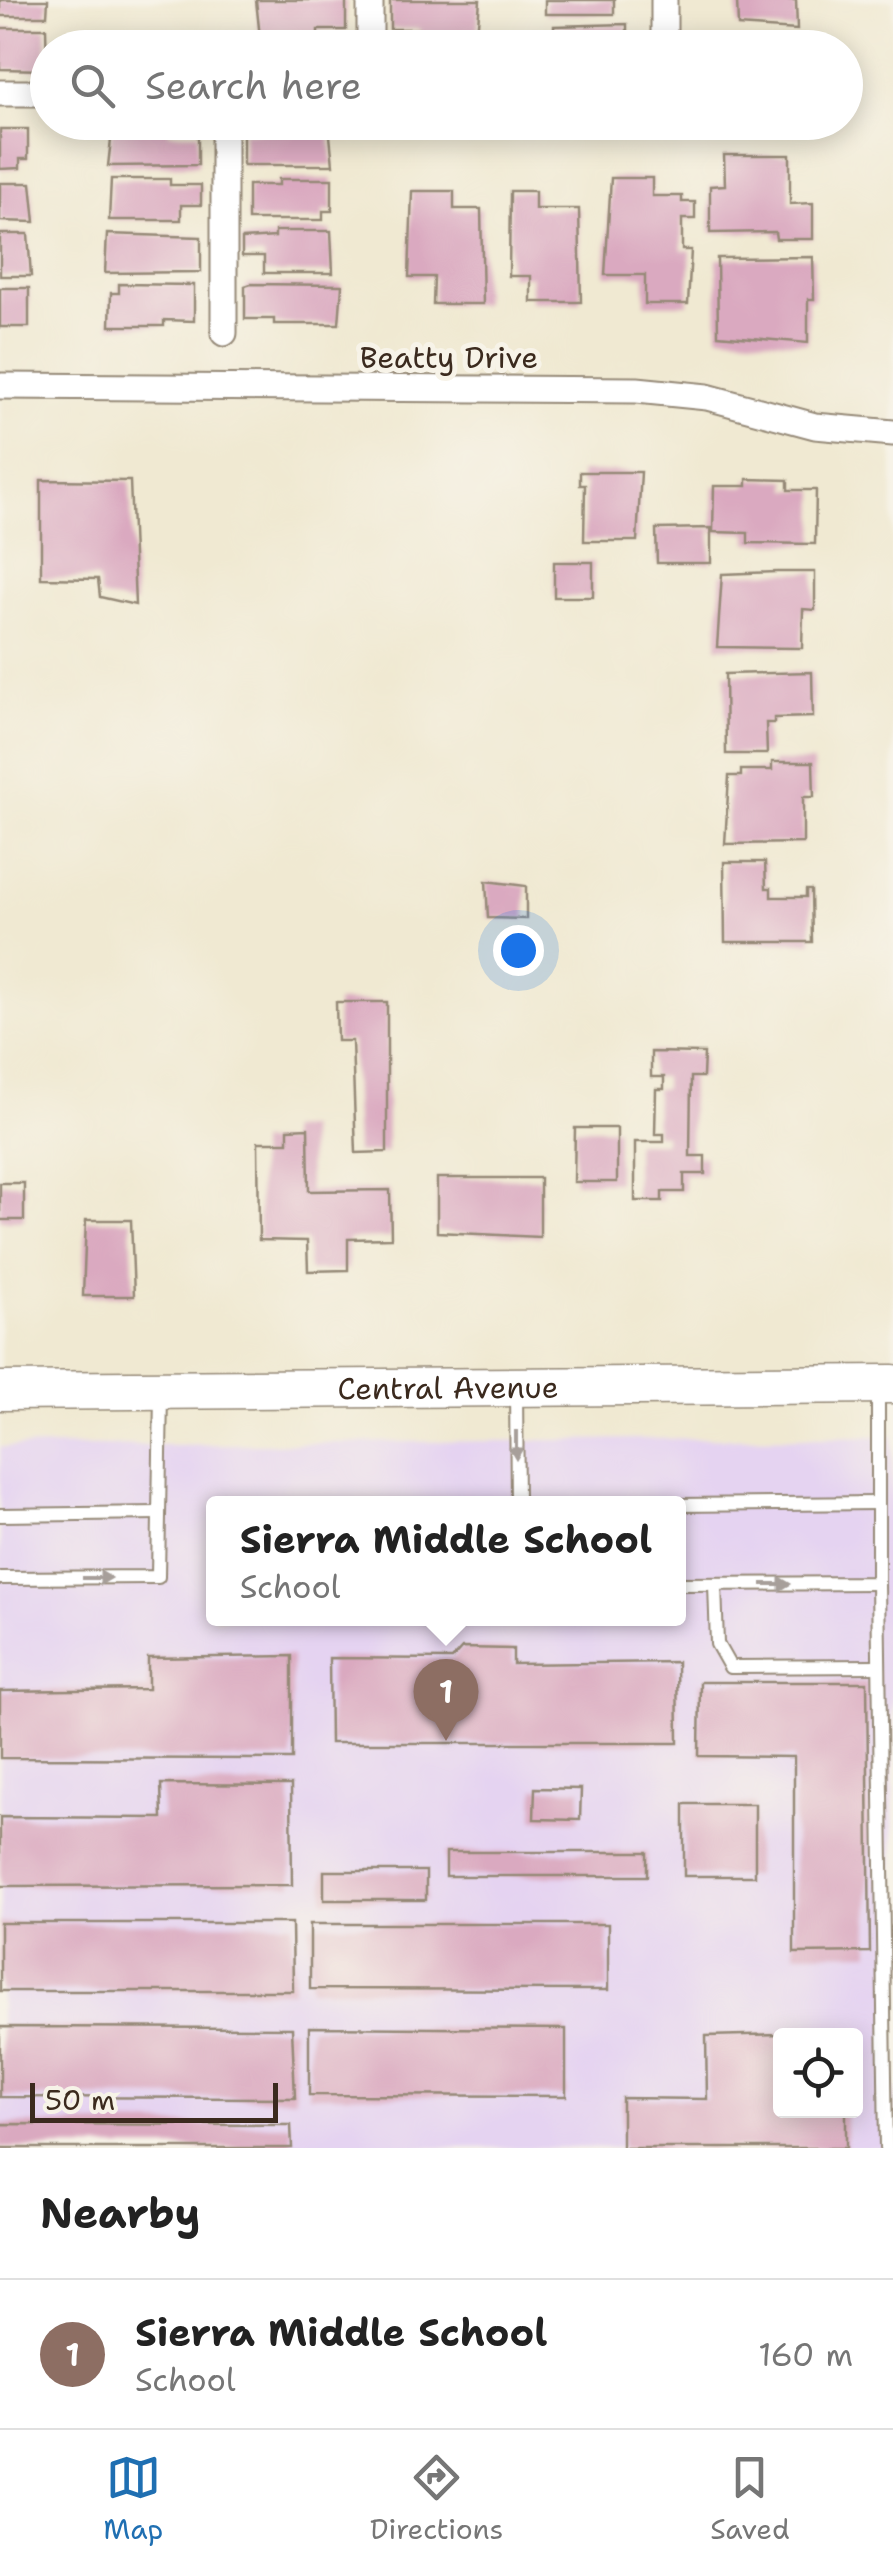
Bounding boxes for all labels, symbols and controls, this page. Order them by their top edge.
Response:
search box [30,30,863,140]
icon: search [65,58,120,113]
text: Search here [145,60,362,111]
street label: Beatty Drive [360,337,538,378]
your location [493,925,544,976]
street label: Central Avenue [337,1366,559,1409]
one-way arrow [508,1430,524,1462]
popup [206,1496,686,1626]
text: Sierra Middle School [240,1514,652,1565]
text: School [240,1565,340,1608]
one-way arrow [82,1570,114,1586]
one-way arrow [760,1575,792,1591]
pin: 1 [414,1658,478,1741]
map controls [773,2028,863,2118]
button: locate [773,2028,863,2118]
scale bar [30,2078,278,2122]
text: 50 m [45,2081,115,2119]
text: Nearby [40,2185,200,2241]
text: Sierra Middle School [135,2307,547,2358]
text: 1 [65,2333,80,2376]
text: 160 m [758,2333,853,2376]
text: School [135,2358,236,2401]
tab: Map [103,2450,163,2548]
tab: Directions [370,2450,503,2548]
tab: Saved [710,2450,790,2548]

